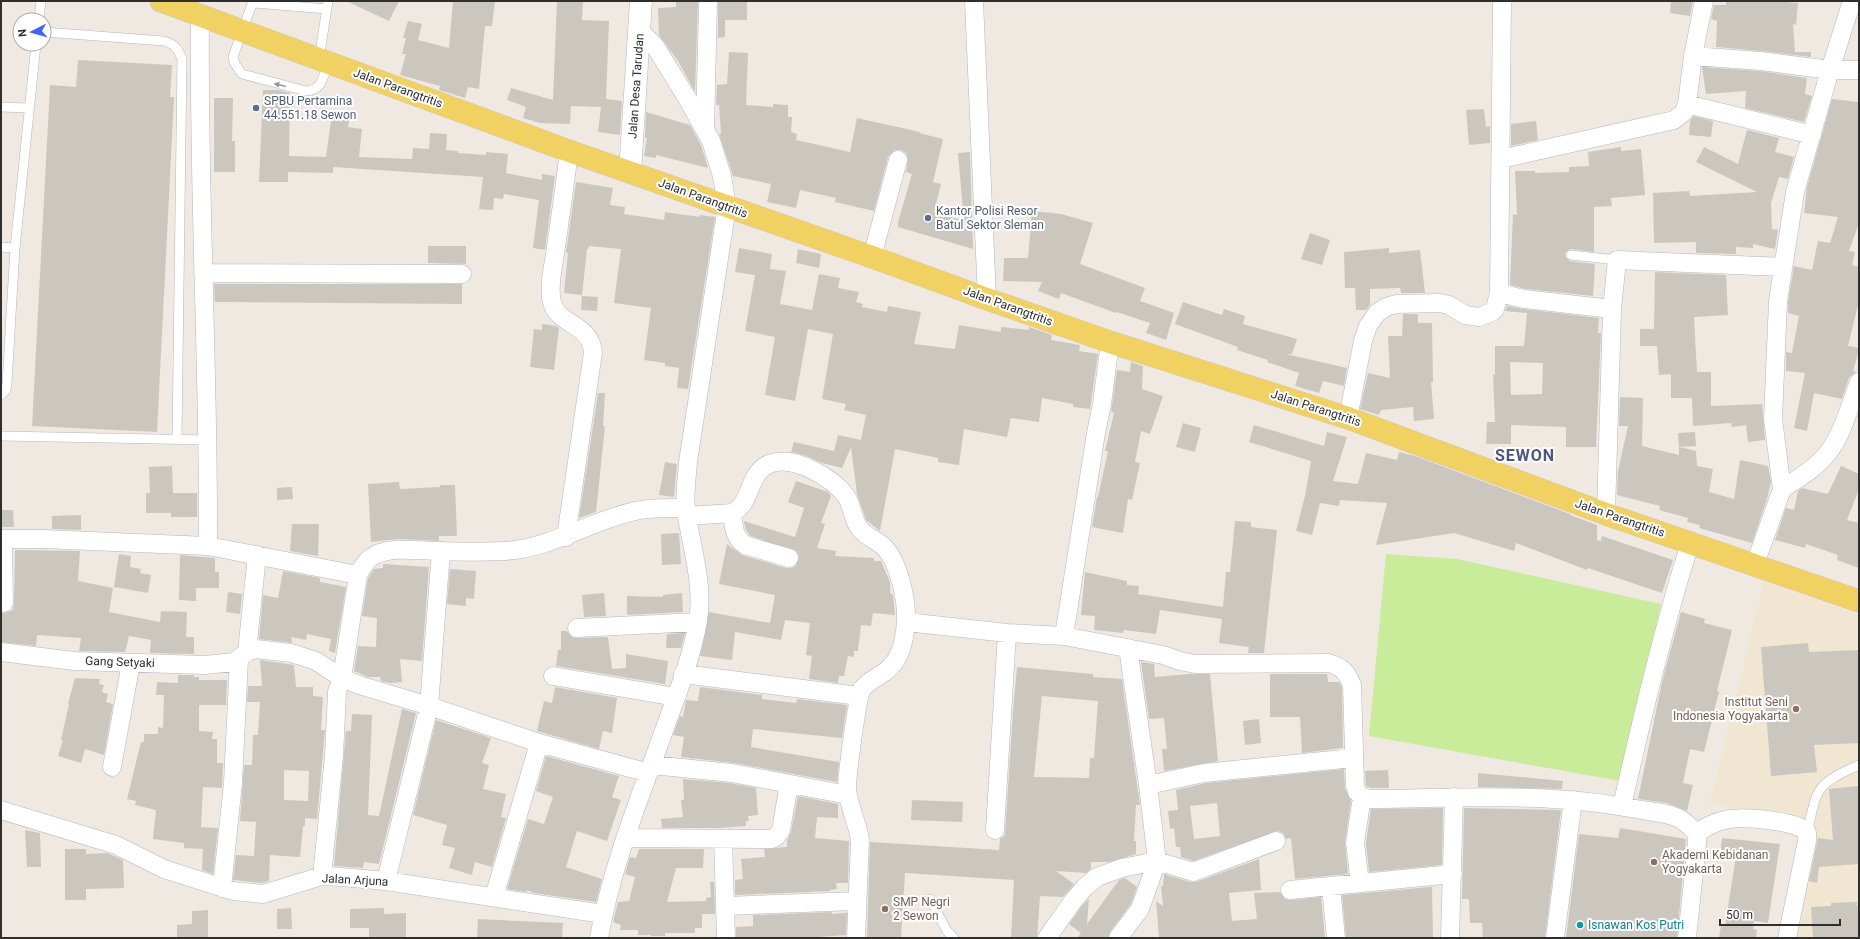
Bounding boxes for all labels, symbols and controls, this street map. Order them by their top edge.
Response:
north arrow [12,12,52,52]
text: N [16,28,29,38]
street label: Jalan Desa Tarudan [625,33,647,139]
street label: Jalan Parangtritis [351,65,445,111]
one-way arrow [273,81,286,87]
place label: SPBU Pertamina 44.551.18 Sewon [264,94,357,122]
marker: SPBU Pertamina 44.551.18 Sewon [251,103,261,113]
street label: Jalan Parangtritis [656,175,750,221]
place label: Kantor Polisi Resor Batul Sektor Sleman [936,204,1044,232]
marker: Kantor Polisi Resor Batul Sektor Sleman [923,213,933,223]
street label: Jalan Parangtritis [961,283,1055,329]
street label: Jalan Parangtritis [1269,387,1363,429]
district label: SEWON [1495,446,1555,465]
street label: Jalan Parangtritis [1573,496,1667,540]
street label: Gang Setyaki [85,654,155,670]
place label: Institut Seni Indonesia Yogyakarta [1673,695,1788,723]
marker: Institut Seni Indonesia Yogyakarta [1791,704,1801,714]
place label: Akademi Kebidanan Yogyakarta [1662,848,1768,876]
marker: Akademi Kebidanan Yogyakarta [1649,857,1659,867]
street label: Jalan Arjuna [321,871,389,889]
place label: SMP Negri 2 Sewon [893,895,950,923]
scale bar [1720,901,1840,927]
marker: SMP Negri 2 Sewon [880,904,890,914]
text: 50 m [1726,908,1753,922]
place label: Isnawan Kos Putri [1588,918,1684,932]
marker: Isnawan Kos Putri [1575,920,1585,930]

